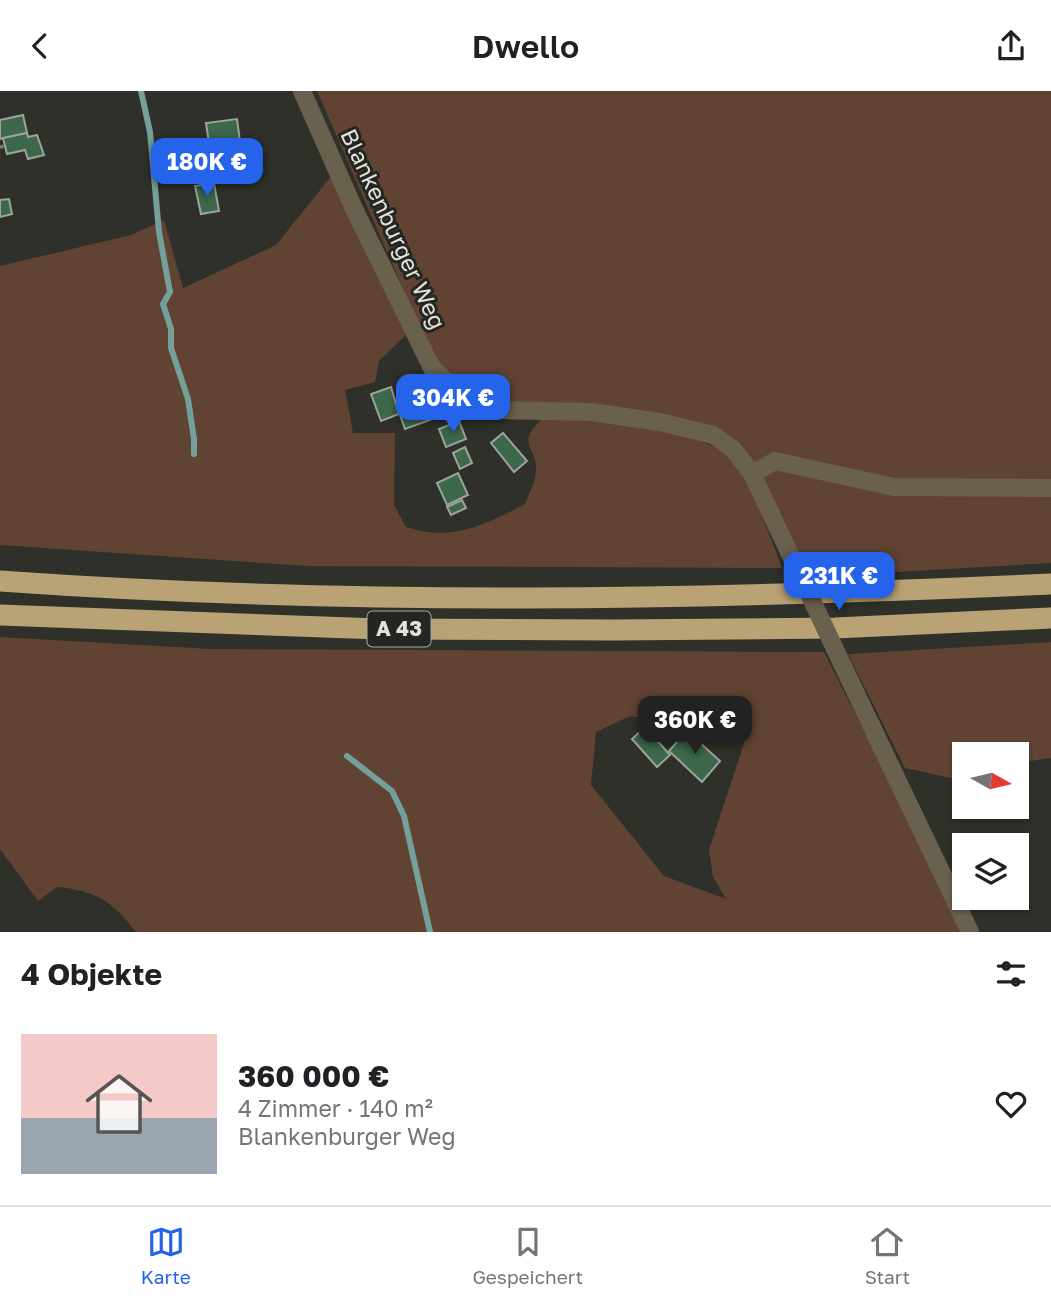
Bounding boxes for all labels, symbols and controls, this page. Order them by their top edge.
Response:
icon: back [21,27,59,65]
text: Dwello [472,27,579,65]
icon: share [992,27,1030,65]
street label: Blankenburger Weg [335,124,453,333]
pin: 180K € [150,139,264,198]
text: 180K € [167,147,247,175]
pin: 304K € [396,375,510,434]
text: 304K € [412,383,494,411]
pin: 231K € [782,553,896,612]
text: 231K € [800,561,878,589]
road number: A 43 [368,611,430,647]
pin: 360K € [638,697,752,756]
text: 360K € [654,705,736,733]
north arrow [952,742,1029,819]
map controls [952,742,1029,910]
button: layers [952,833,1029,910]
icon: filters [992,955,1030,993]
text: 4 Objekte [21,956,162,992]
text: 360 000 € [238,1058,390,1094]
icon: home [77,1062,161,1146]
icon: heart [992,1085,1030,1123]
text: 4 Zimmer · 140 m² [238,1094,433,1122]
text: Blankenburger Weg [238,1122,456,1150]
tab: Karte [141,1223,191,1288]
tab: Gespeichert [472,1223,583,1288]
tab: Start [865,1223,910,1288]

